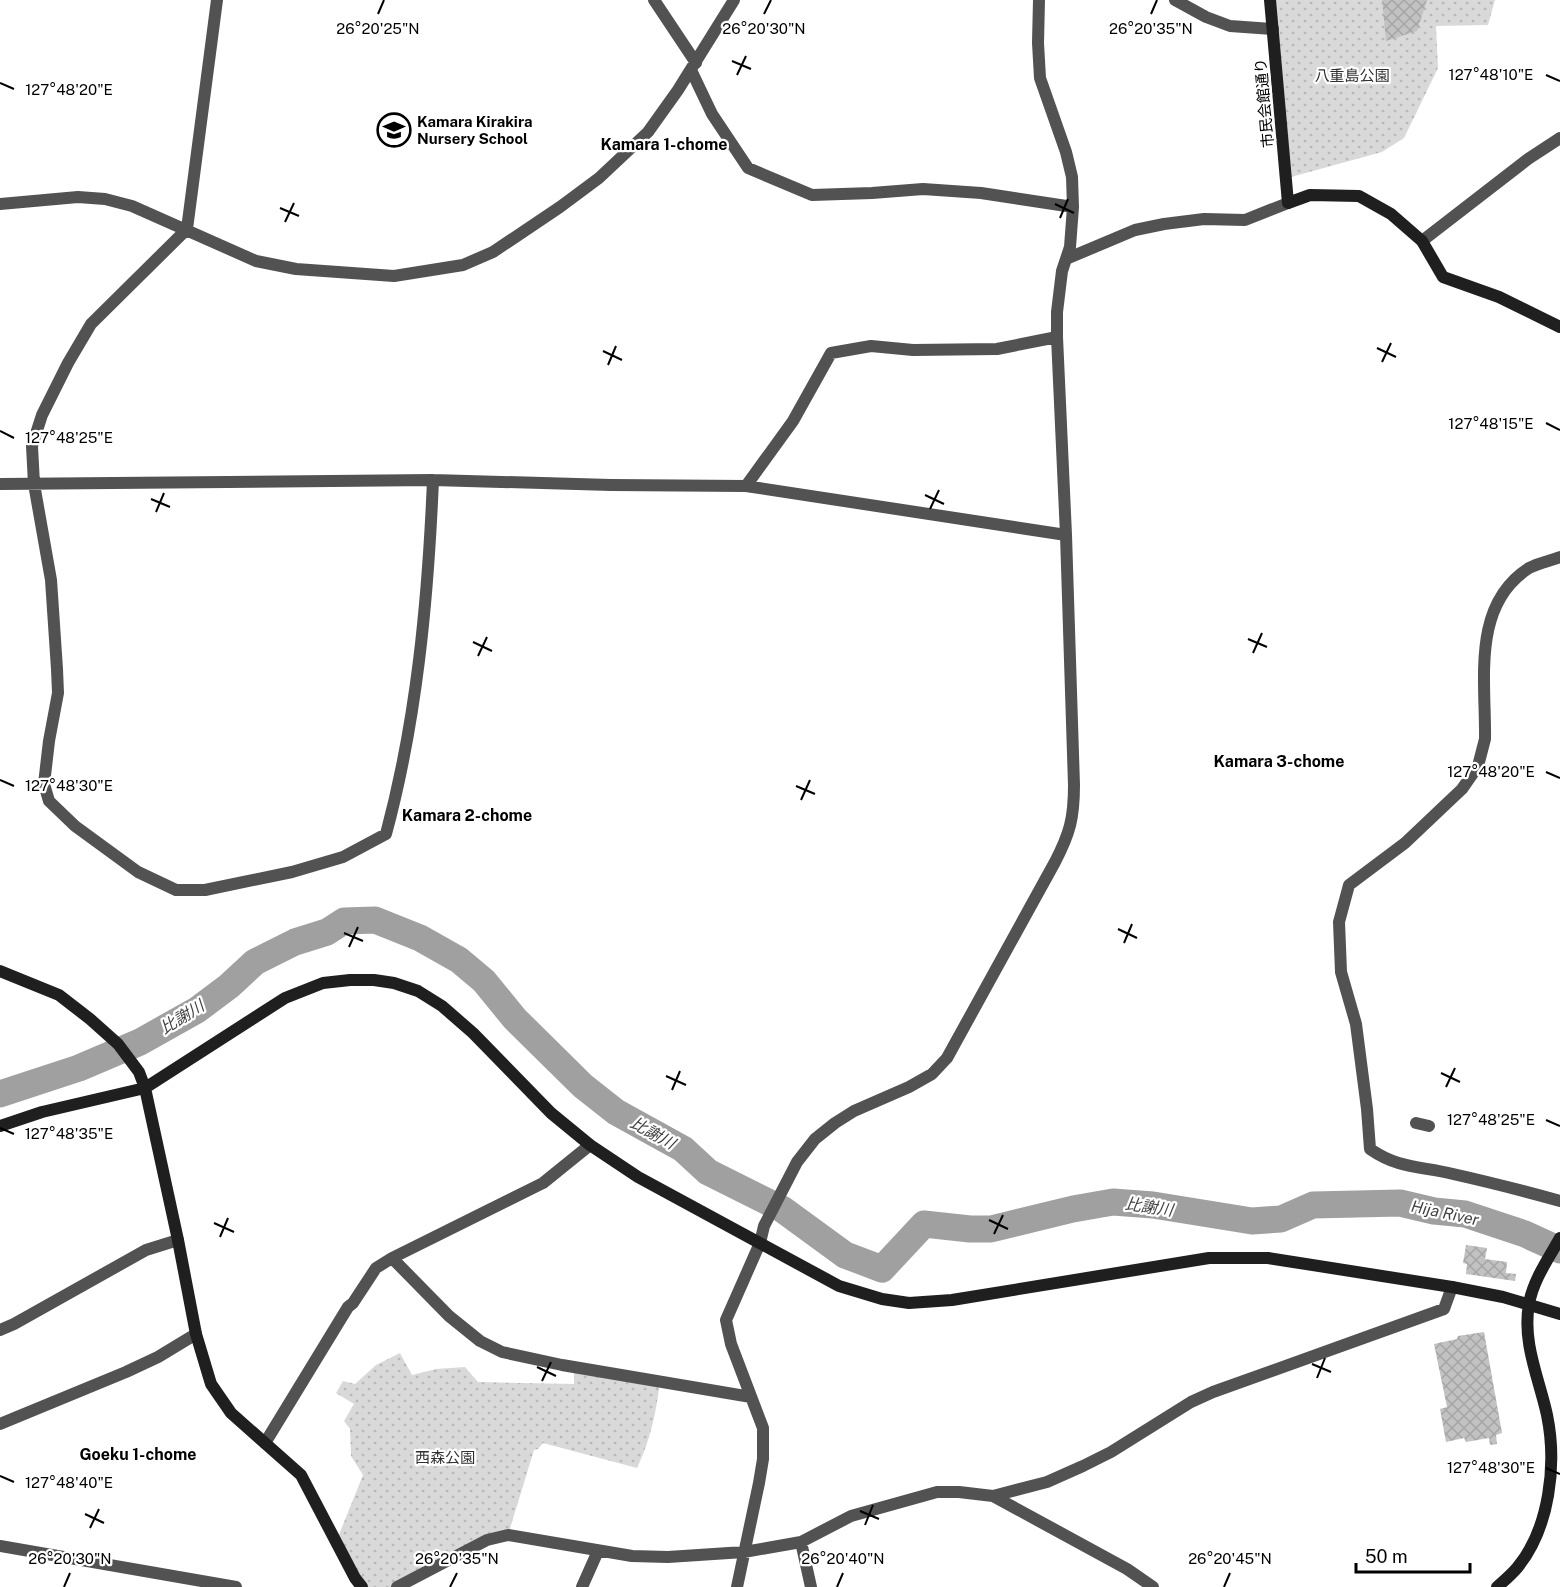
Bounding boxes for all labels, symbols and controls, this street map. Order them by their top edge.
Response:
text: 26°20'25"N [336,20,420,37]
text: 26°20'30"N [722,20,806,37]
text: 26°20'35"N [1109,20,1193,37]
street label: 市民会館通り [1252,57,1276,149]
text: 127°48'10"E [1449,66,1533,83]
park label: 八重島公園 [1314,67,1390,84]
text: 127°48'20"E [25,81,113,98]
school or university icon: Kamara Kirakira Nursery School [376,112,412,148]
place label: Kamara Kirakira Nursery School [417,113,532,147]
district label: Kamara 1-chome [600,135,728,154]
text: 127°48'15"E [1448,415,1534,432]
text: 127°48'25"E [25,429,113,446]
district label: Kamara 3-chome [1214,752,1344,771]
text: 127°48'20"E [1447,763,1535,780]
text: 127°48'30"E [25,777,113,794]
district label: Kamara 2-chome [402,806,532,825]
water label: 比謝川 [157,995,209,1038]
text: 127°48'25"E [1447,1111,1535,1128]
water label: 比謝川 [627,1113,680,1154]
text: 127°48'35"E [25,1125,113,1142]
water label: 比謝川 [1124,1194,1176,1220]
water label: Hija River [1409,1197,1482,1230]
district label: Goeku 1-chome [79,1445,197,1464]
park label: 西森公園 [415,1449,475,1466]
text: 127°48'30"E [1447,1459,1535,1476]
text: 127°48'40"E [25,1474,113,1491]
scale bar [1356,1536,1470,1574]
text: 50 m [1365,1546,1408,1567]
text: 26°20'30"N [28,1550,112,1567]
text: 26°20'35"N [415,1550,499,1567]
text: 26°20'40"N [801,1550,885,1567]
text: 26°20'45"N [1188,1550,1272,1567]

